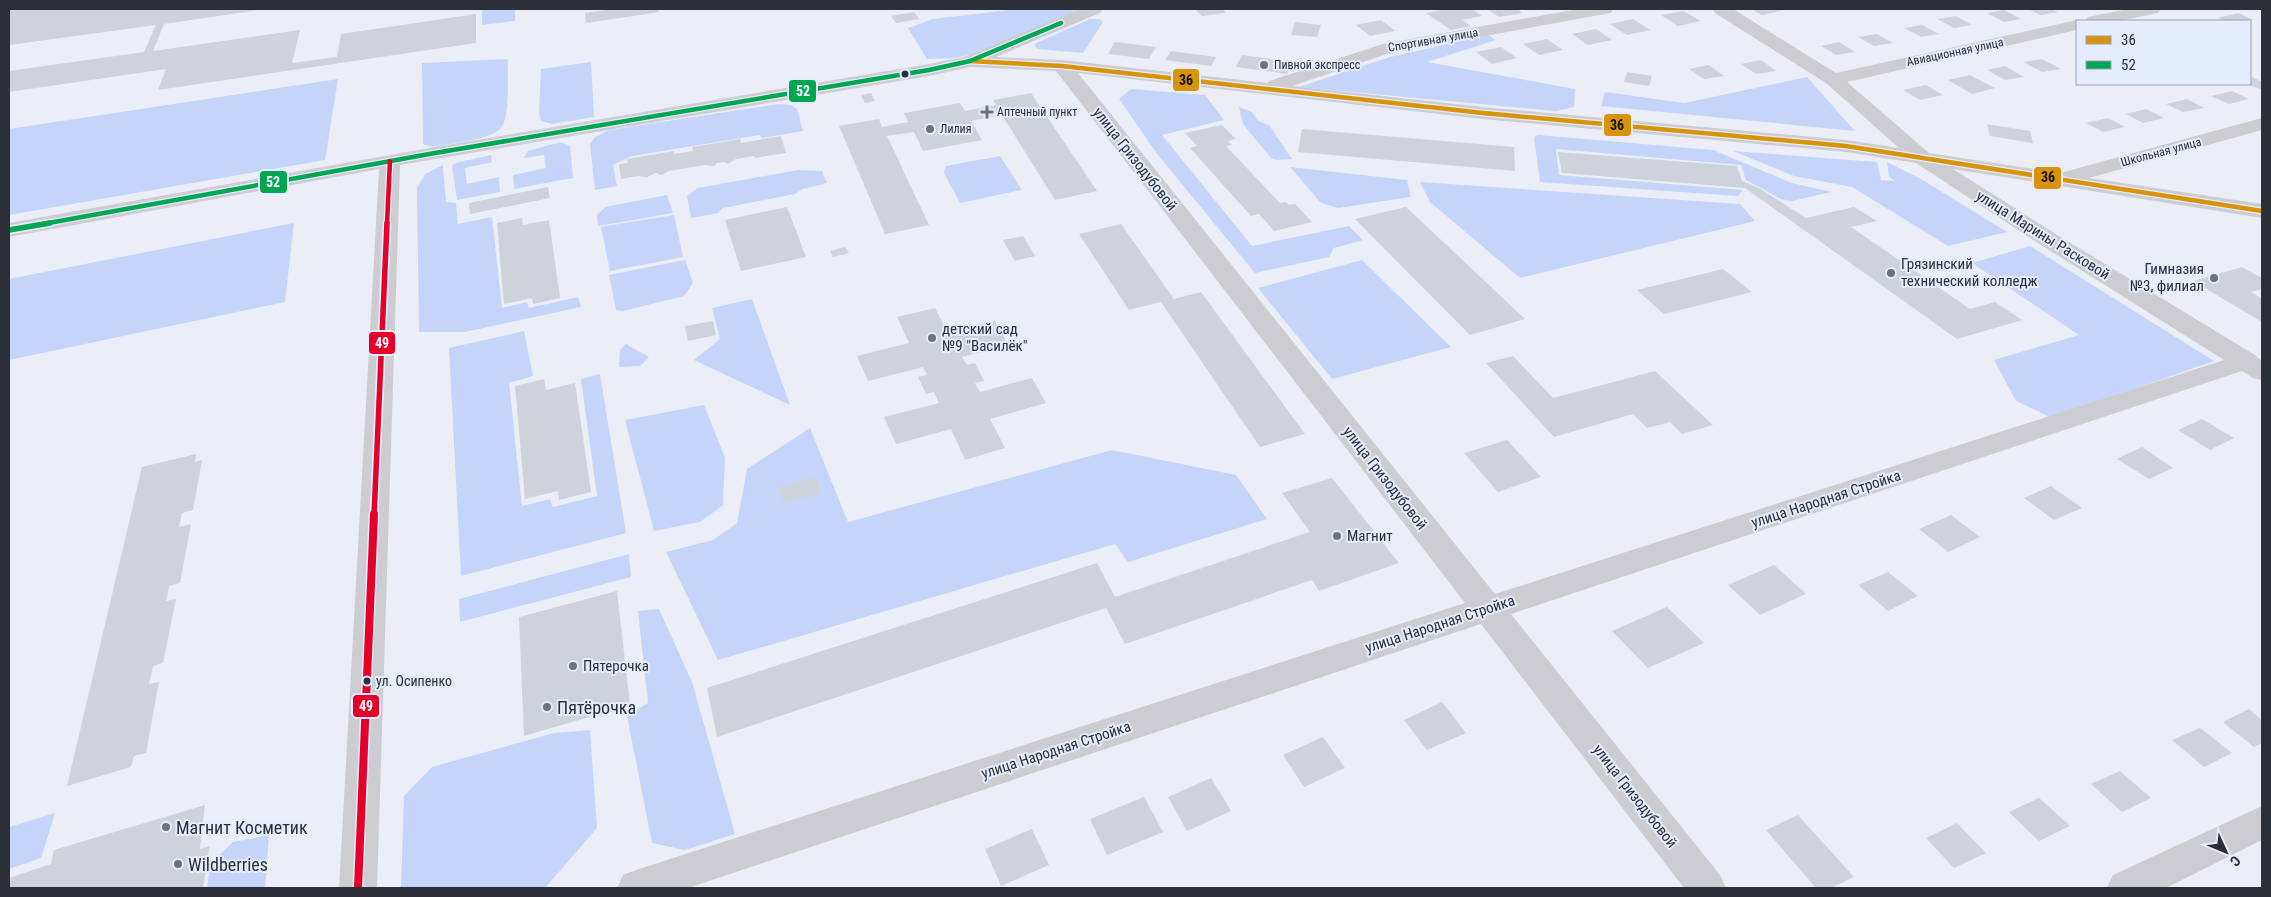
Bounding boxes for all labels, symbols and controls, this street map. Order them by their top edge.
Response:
legend [2076,20,2251,85]
street label: Спортивная улица [1387,25,1479,55]
text: 36 [2121,31,2136,49]
street label: Авиационная улица [1905,35,2005,69]
text: 52 [2121,56,2136,74]
place label: Пивной экспресс [1274,58,1361,72]
marker: Пивной экспресс [1258,59,1270,71]
line badge: 36 [1172,68,1200,92]
unlabelled marker [900,69,910,79]
text: 36 [1179,72,1193,88]
line badge: 52 [788,79,817,103]
text: 52 [796,83,810,99]
street label: улица Гризодубовой [1089,104,1181,214]
place label: Аптечный пункт [997,105,1077,119]
marker: Аптечный пункт [981,106,993,118]
line badge: 36 [1603,113,1632,137]
text: 36 [1610,117,1624,133]
place label: Лилия [940,122,972,136]
marker: Лилия [924,123,936,135]
street label: Школьная улица [2119,134,2203,169]
line badge: 36 [2033,166,2062,190]
text: 36 [2041,169,2055,185]
line badge: 52 [259,170,288,194]
text: 52 [266,174,280,190]
street label: улица Марины Расковой [1973,187,2113,283]
place label: Грязинский технический колледж [1901,255,2038,290]
place label: Гимназия №3, филиал [2130,260,2204,295]
marker: Грязинский технический колледж [1885,267,1897,279]
marker: Гимназия №3, филиал [2208,272,2220,284]
place label: детский сад №9 "Василёк" [942,320,1028,355]
line badge: 49 [368,331,396,355]
marker: детский сад №9 "Василёк" [926,332,938,344]
text: 49 [375,335,389,351]
street label: улица Гризодубовой [1339,423,1431,533]
street label: улица Народная Стройка [1749,466,1903,532]
place label: Магнит [1347,527,1393,545]
marker: Магнит [1331,530,1343,542]
street label: улица Народная Стройка [1363,591,1517,657]
place label: Пятерочка [583,657,649,675]
marker: Пятерочка [567,660,579,672]
place label: ул. Осипенко [376,673,452,689]
marker: ул. Осипенко [362,676,372,686]
line badge: 49 [352,694,380,718]
place label: Пятёрочка [557,697,636,718]
text: 49 [359,698,373,714]
marker: Пятёрочка [541,701,553,713]
street label: улица Народная Стройка [979,717,1133,783]
street label: улица Гризодубовой [1589,741,1681,851]
place label: Магнит Косметик [176,817,308,838]
marker: Магнит Косметик [160,821,172,833]
north arrow [2201,827,2251,877]
text: С [2227,853,2244,869]
place label: Wildberries [188,854,268,875]
marker: Wildberries [172,858,184,870]

